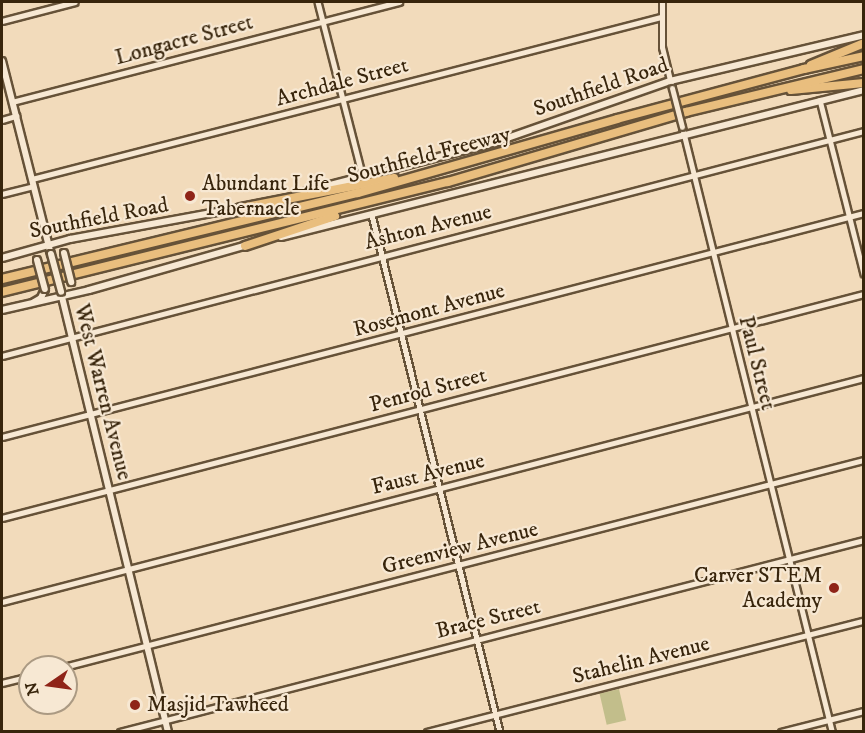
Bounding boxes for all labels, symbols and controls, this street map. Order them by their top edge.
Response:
street label: Longacre Street [112,9,256,71]
street label: Archdale Street [273,52,411,112]
street label: Southfield Road [530,52,672,122]
street label: Southfield Freeway [345,121,513,189]
place label: Abundant Life Tabernacle [202,170,329,222]
marker: Abundant Life Tabernacle [183,189,197,203]
street label: Southfield Road [27,192,171,244]
street label: Ashton Avenue [362,198,494,256]
street label: Rosemont Avenue [351,277,507,343]
street label: West Warren Avenue [68,301,138,483]
street label: Paul Street [733,313,781,413]
street label: Penrod Street [367,362,489,418]
street label: Faust Avenue [369,447,487,501]
street label: Greenview Avenue [379,516,541,580]
place label: Carver STEM Academy [694,562,822,614]
marker: Carver STEM Academy [827,581,841,595]
street label: Brace Street [433,593,543,645]
street label: Stahelin Avenue [570,630,712,690]
north arrow [18,655,78,715]
text: N [21,680,44,697]
place label: Masjid Tawheed [147,692,289,718]
marker: Masjid Tawheed [128,698,142,712]

